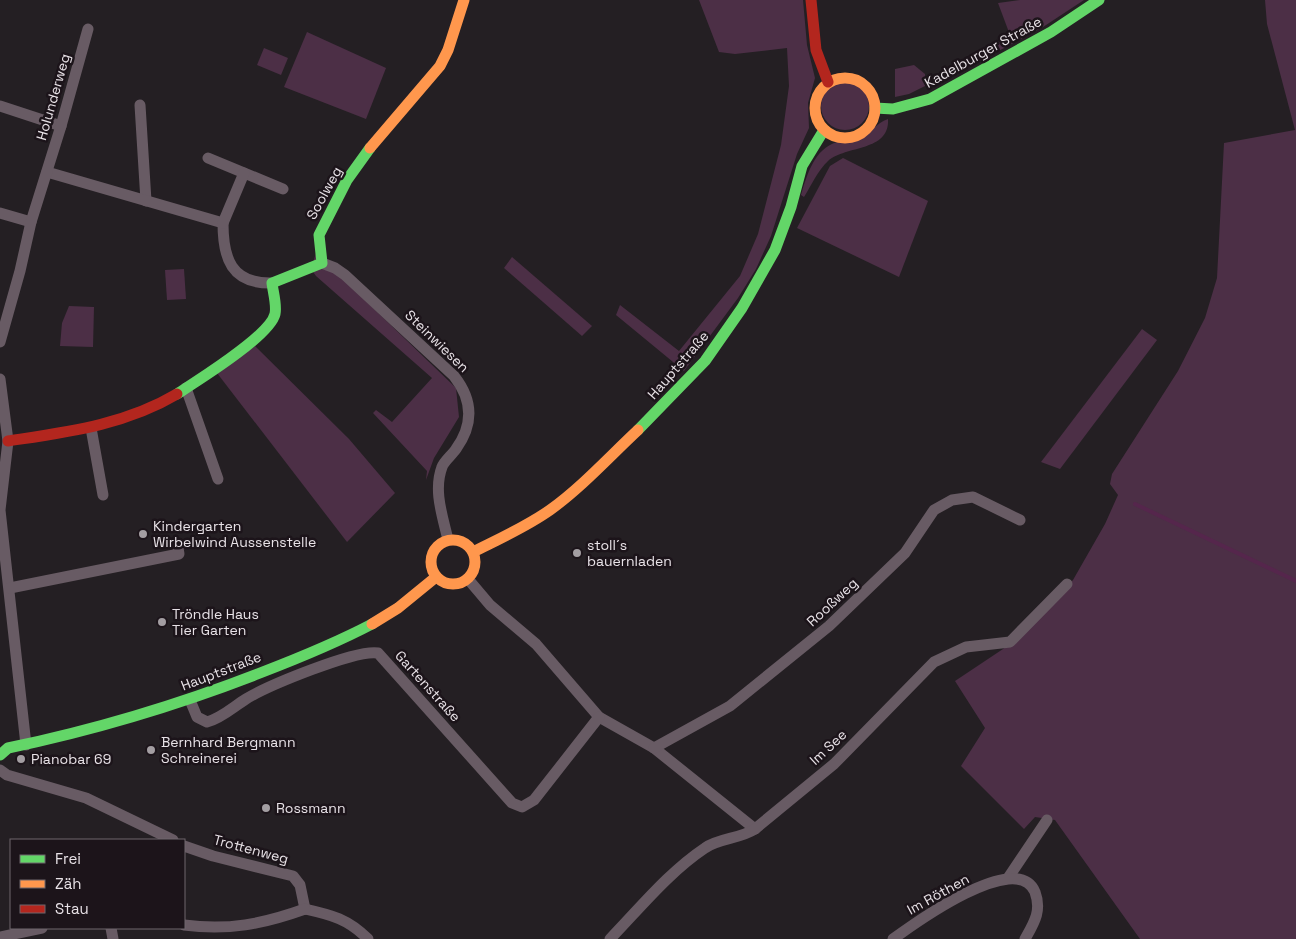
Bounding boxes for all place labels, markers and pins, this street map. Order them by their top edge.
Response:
place label: Kindergarten Wirbelwind Aussenstelle [153,517,316,551]
marker: Kindergarten Wirbelwind Aussenstelle [137,528,149,540]
place label: stoll´s bauernladen [587,536,672,570]
marker: stoll´s bauernladen [571,547,583,559]
place label: Tröndle Haus Tier Garten [172,605,259,639]
marker: Tröndle Haus Tier Garten [156,616,168,628]
place label: Bernhard Bergmann Schreinerei [161,733,295,767]
marker: Bernhard Bergmann Schreinerei [145,744,157,756]
place label: Pianobar 69 [31,750,111,768]
marker: Pianobar 69 [15,753,27,765]
place label: Rossmann [276,799,346,817]
marker: Rossmann [260,802,272,814]

